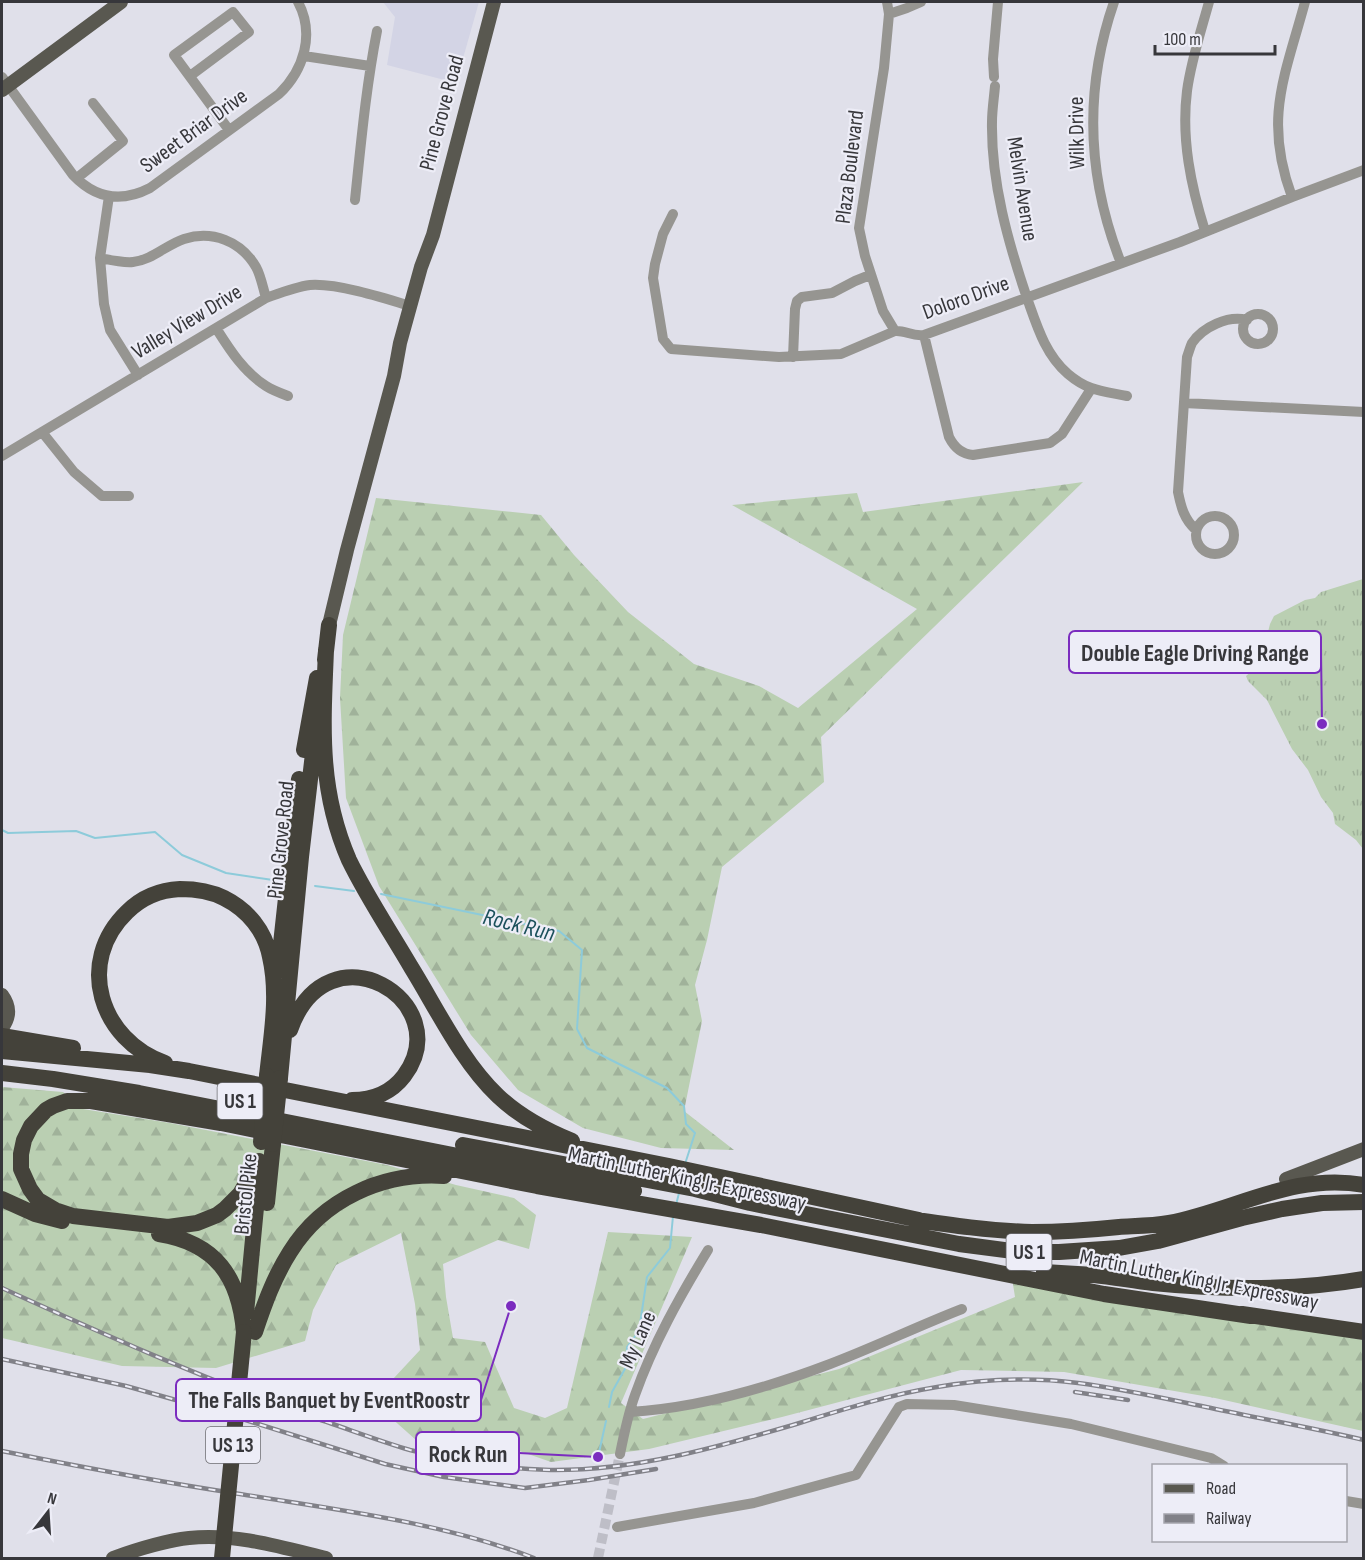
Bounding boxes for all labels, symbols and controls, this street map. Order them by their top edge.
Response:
scale bar [1155,18,1275,56]
text: 100 m [1164,29,1201,50]
street label: Pine Grove Road [414,52,470,174]
street label: Sweet Briar Drive [135,83,253,179]
street label: Wilk Drive [1063,96,1091,170]
street label: Plaza Boulevard [830,109,870,225]
street label: Melvin Avenue [1000,135,1044,243]
street label: Doloro Drive [919,270,1013,326]
street label: Valley View Drive [127,279,247,365]
callout: Double Eagle Driving Range [1069,631,1321,673]
text: Double Eagle Driving Range [1081,639,1309,668]
street label: Pine Grove Road [261,780,301,900]
water label: Rock Run [480,902,558,948]
road number: US 1 [218,1083,262,1119]
street label: Martin Luther King Jr. Expressway [566,1141,809,1218]
street label: Bristol Pike [228,1152,264,1236]
road number: US 1 [1006,1234,1052,1270]
street label: Martin Luther King Jr. Expressway [1077,1244,1321,1316]
street label: My Lane [613,1307,663,1373]
callout: The Falls Banquet by EventRoostr [176,1379,481,1421]
text: The Falls Banquet by EventRoostr [188,1386,470,1415]
road number: US 13 [206,1427,260,1463]
callout: Rock Run [416,1432,519,1474]
text: Rock Run [429,1440,507,1469]
legend [1152,1464,1347,1542]
text: Road [1206,1478,1236,1499]
north arrow [18,1482,78,1542]
text: N [45,1489,59,1509]
text: Railway [1206,1508,1251,1529]

